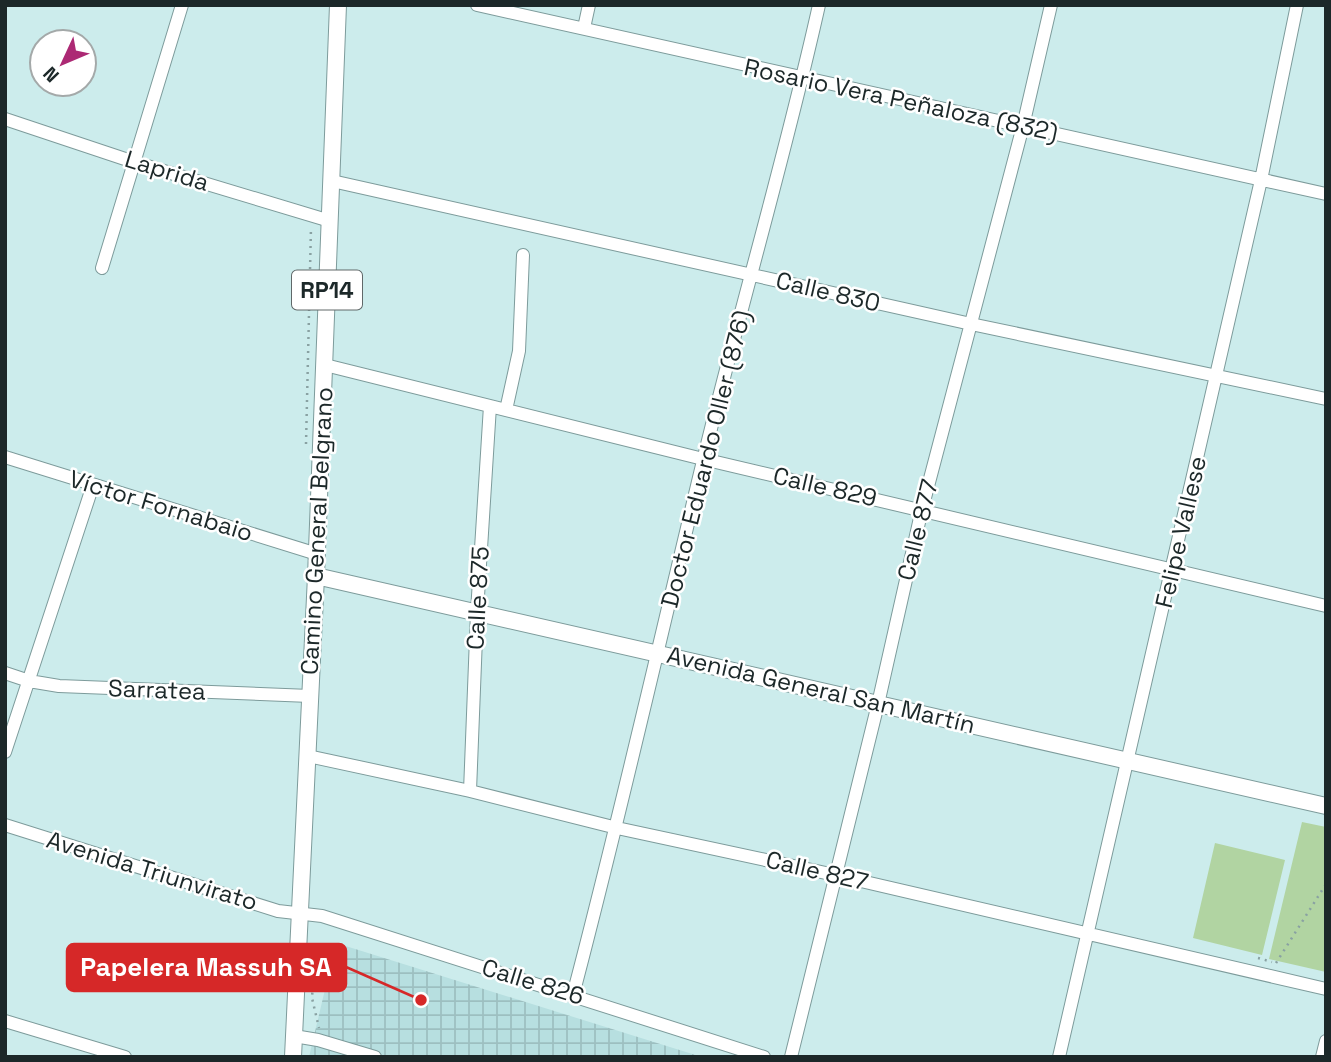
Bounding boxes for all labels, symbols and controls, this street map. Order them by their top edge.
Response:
north arrow [28,28,98,98]
street label: Rosario Vera Peñaloza (832) [741,51,1061,148]
text: N [38,61,65,88]
street label: Laprida [121,143,213,198]
street label: Calle 830 [773,264,883,319]
road number: RP14 [292,270,362,310]
street label: Doctor Eduardo Oller (876) [654,307,758,611]
street label: Camino General Belgrano [293,386,340,676]
street label: Felipe Vallese [1148,453,1213,611]
street label: Calle 829 [770,460,880,513]
street label: Víctor Fornabaio [66,463,257,548]
street label: Calle 877 [890,476,945,584]
street label: Calle 875 [459,545,496,651]
street label: Avenida General San Martín [664,639,978,740]
street label: Sarratea [108,672,207,707]
street label: Avenida Triunvirato [43,824,261,917]
street label: Calle 827 [763,844,871,897]
callout: Papelera Massuh SA [67,944,346,991]
text: Papelera Massuh SA [80,950,332,984]
street label: Calle 826 [478,951,588,1012]

